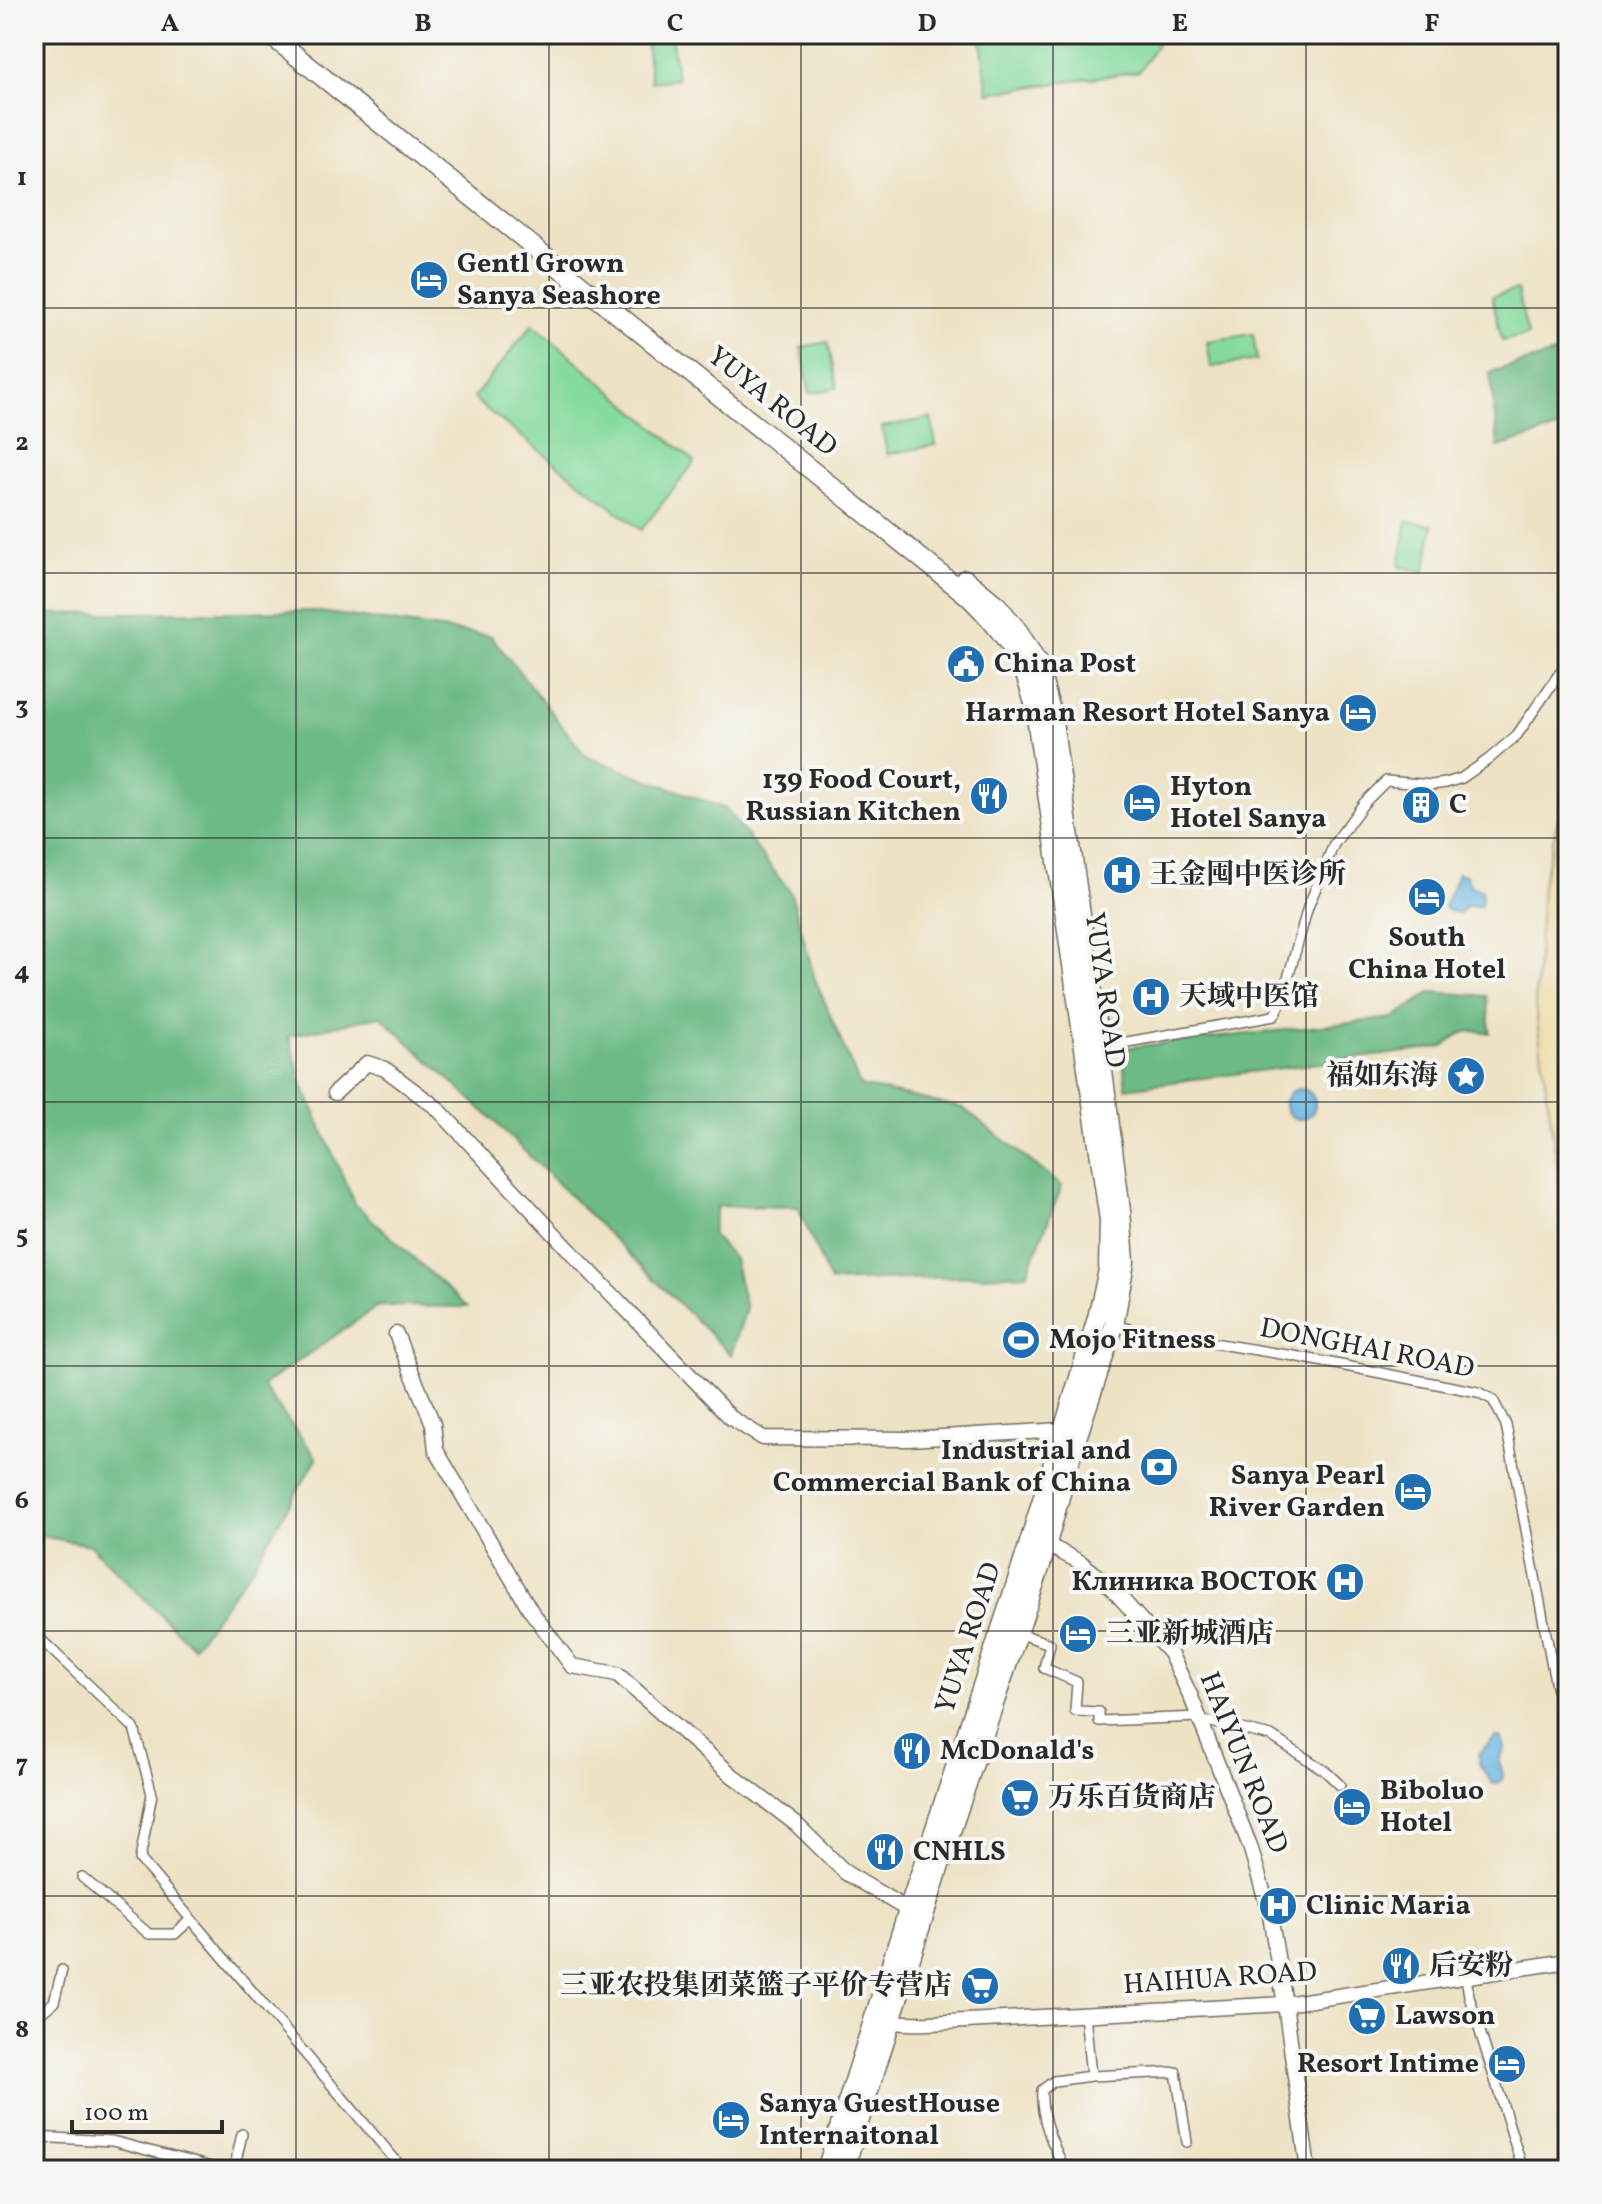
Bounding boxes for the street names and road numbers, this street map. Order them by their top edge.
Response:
street label: YUYA ROAD [699,338,845,466]
street label: YUYA ROAD [1074,910,1134,1070]
street label: DONGHAI ROAD [1256,1309,1478,1389]
street label: YUYA ROAD [926,1557,1012,1719]
street label: HAIYUN ROAD [1189,1666,1297,1860]
street label: HAIHUA ROAD [1122,1953,1318,2005]

